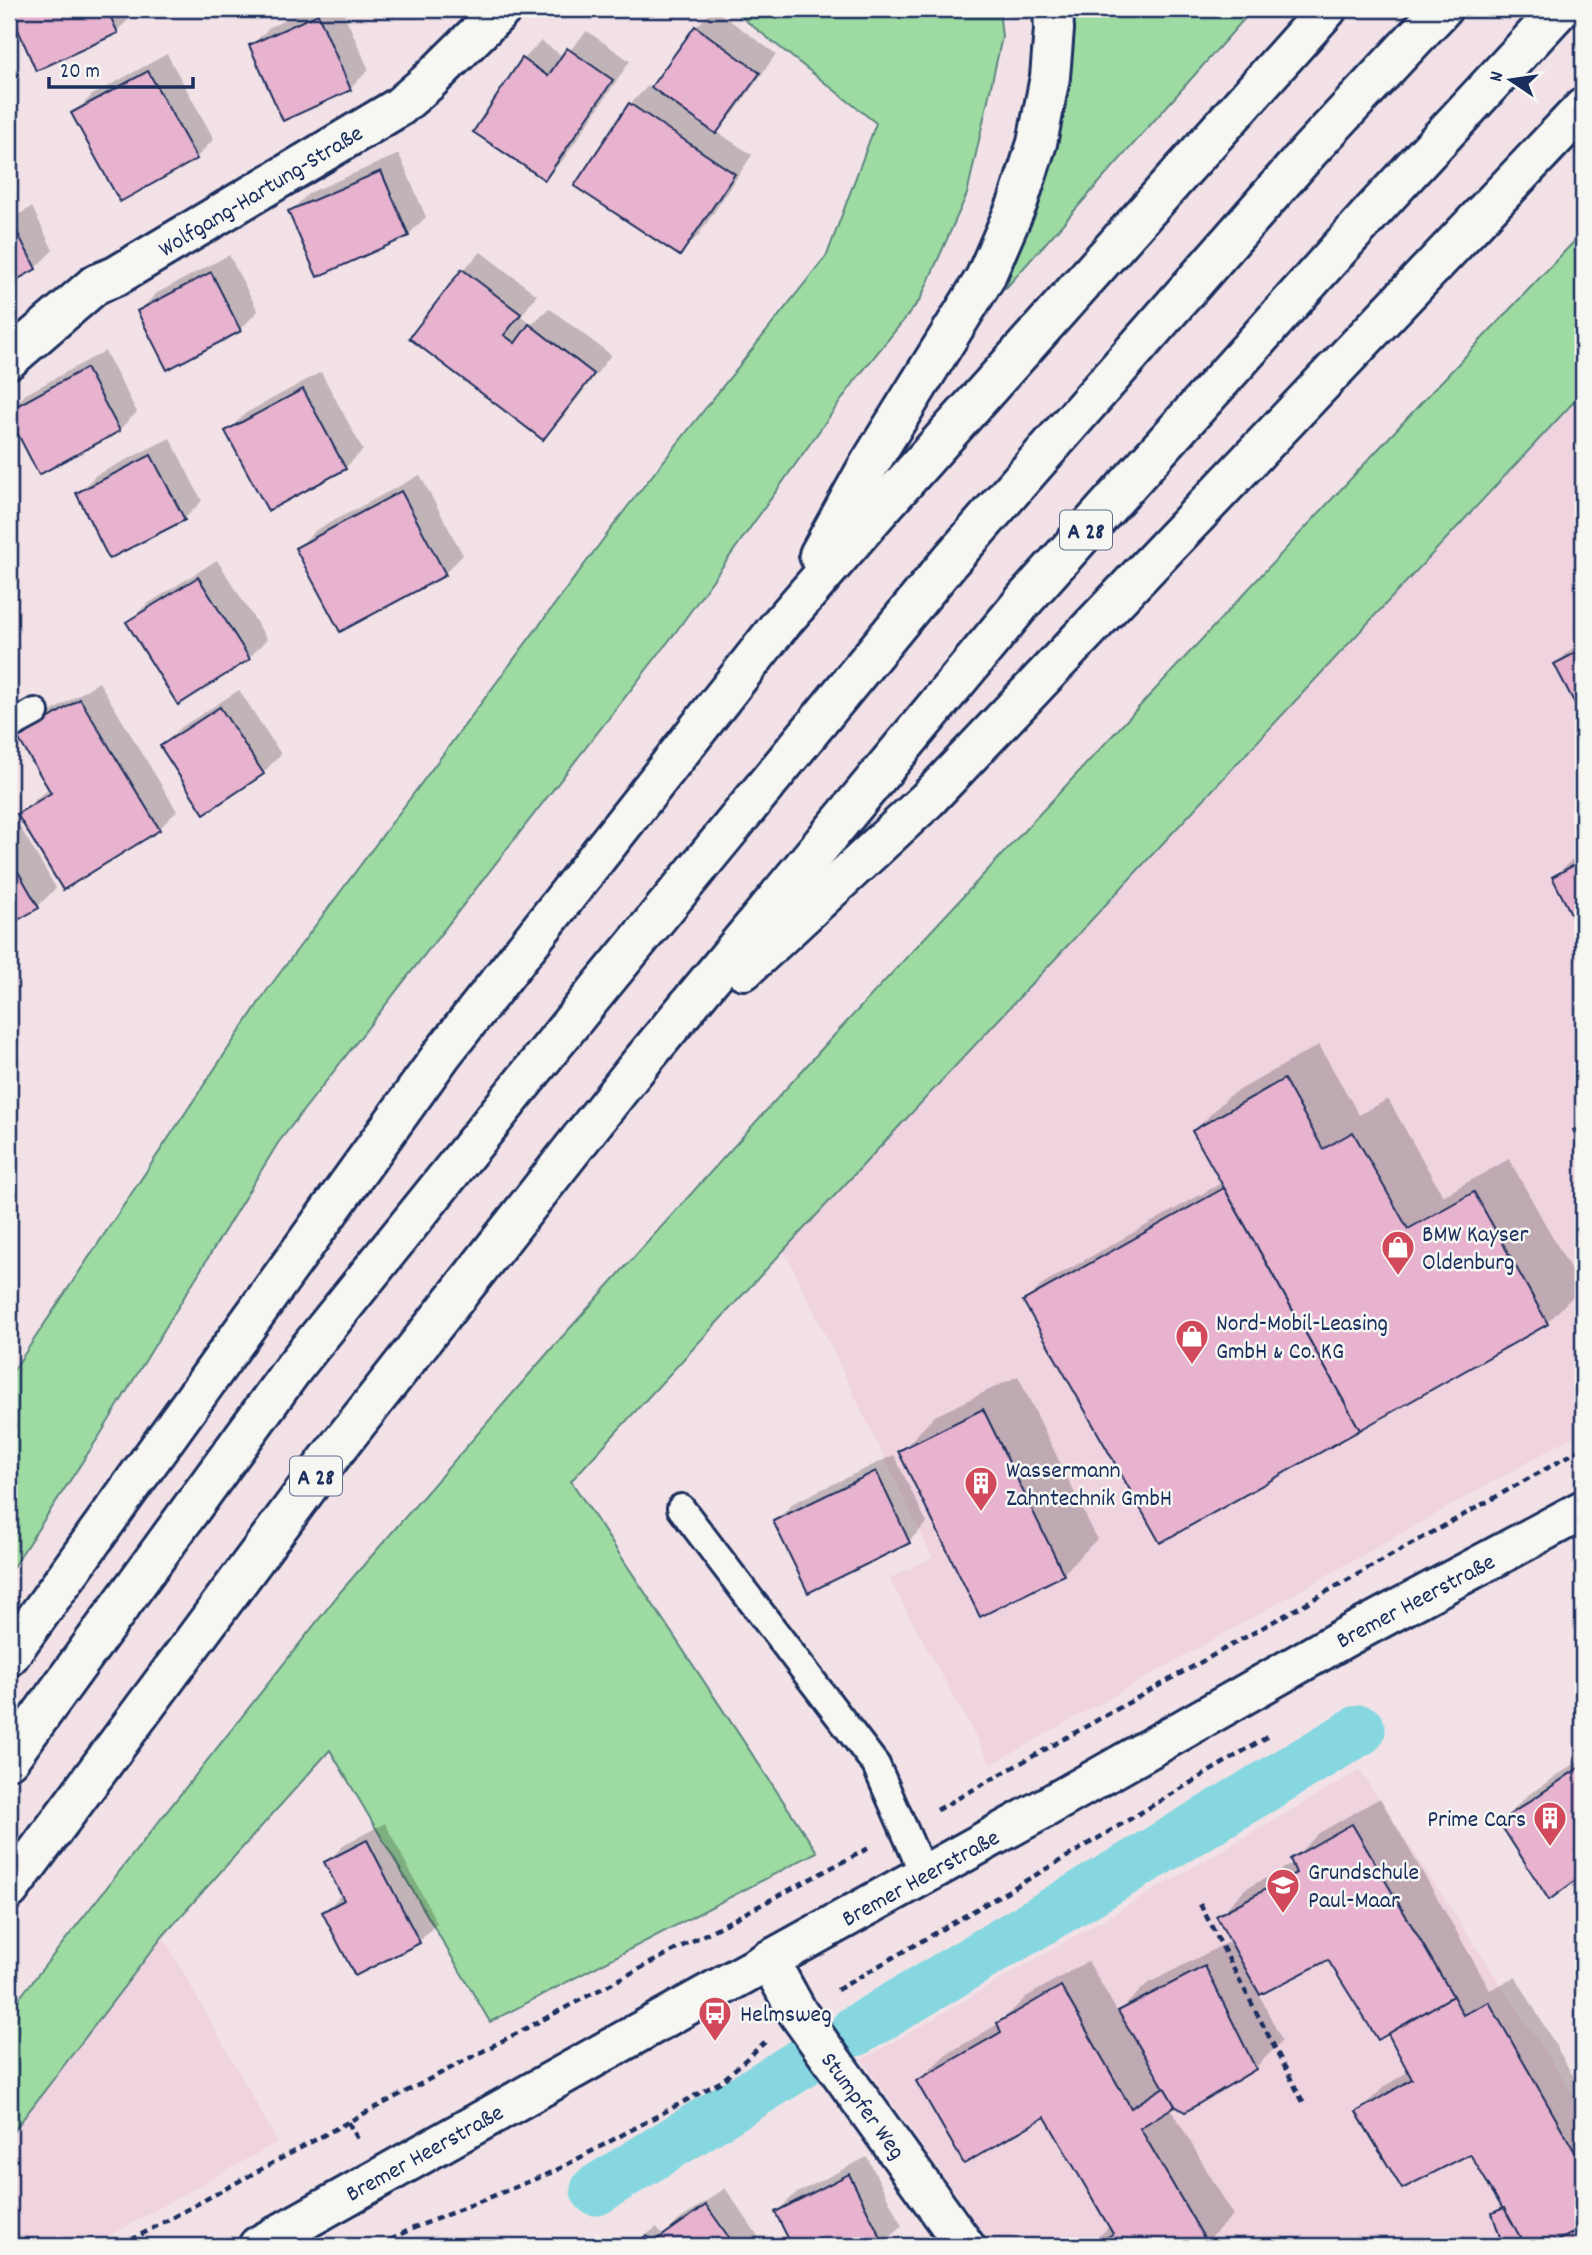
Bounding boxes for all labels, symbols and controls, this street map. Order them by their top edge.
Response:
scale bar [49,46,192,90]
north arrow [1476,46,1546,116]
text: 20 m [60,58,100,88]
text: N [1484,69,1512,85]
street label: Wolfgang-Hartung-Straße [153,118,370,267]
road number: A 28 [1060,510,1112,550]
place label: BMW Kayser Oldenburg [1422,1219,1528,1281]
shop icon: BMW Kayser Oldenburg [1379,1228,1417,1277]
place label: Nord-Mobil-Leasing GmbH & Co. KG [1216,1308,1388,1370]
shop icon: Nord-Mobil-Leasing GmbH & Co. KG [1173,1317,1211,1366]
place label: Wassermann Zahntechnik GmbH [1006,1455,1172,1517]
road number: A 28 [290,1456,342,1496]
building icon: Wassermann Zahntechnik GmbH [962,1464,1000,1513]
street label: Bremer Heerstraße [1331,1546,1502,1659]
building icon: Prime Cars [1531,1799,1569,1848]
place label: Prime Cars [1427,1804,1526,1838]
street label: Bremer Heerstraße [836,1822,1007,1937]
place label: Grundschule Paul-Maar [1308,1857,1419,1919]
school or university icon: Grundschule Paul-Maar [1264,1866,1302,1915]
bus stop icon: Helmsweg [696,1994,734,2043]
place label: Helmsweg [740,1999,832,2033]
street label: Stumpfer Weg [811,2046,912,2168]
street label: Bremer Heerstraße [340,2097,511,2212]

